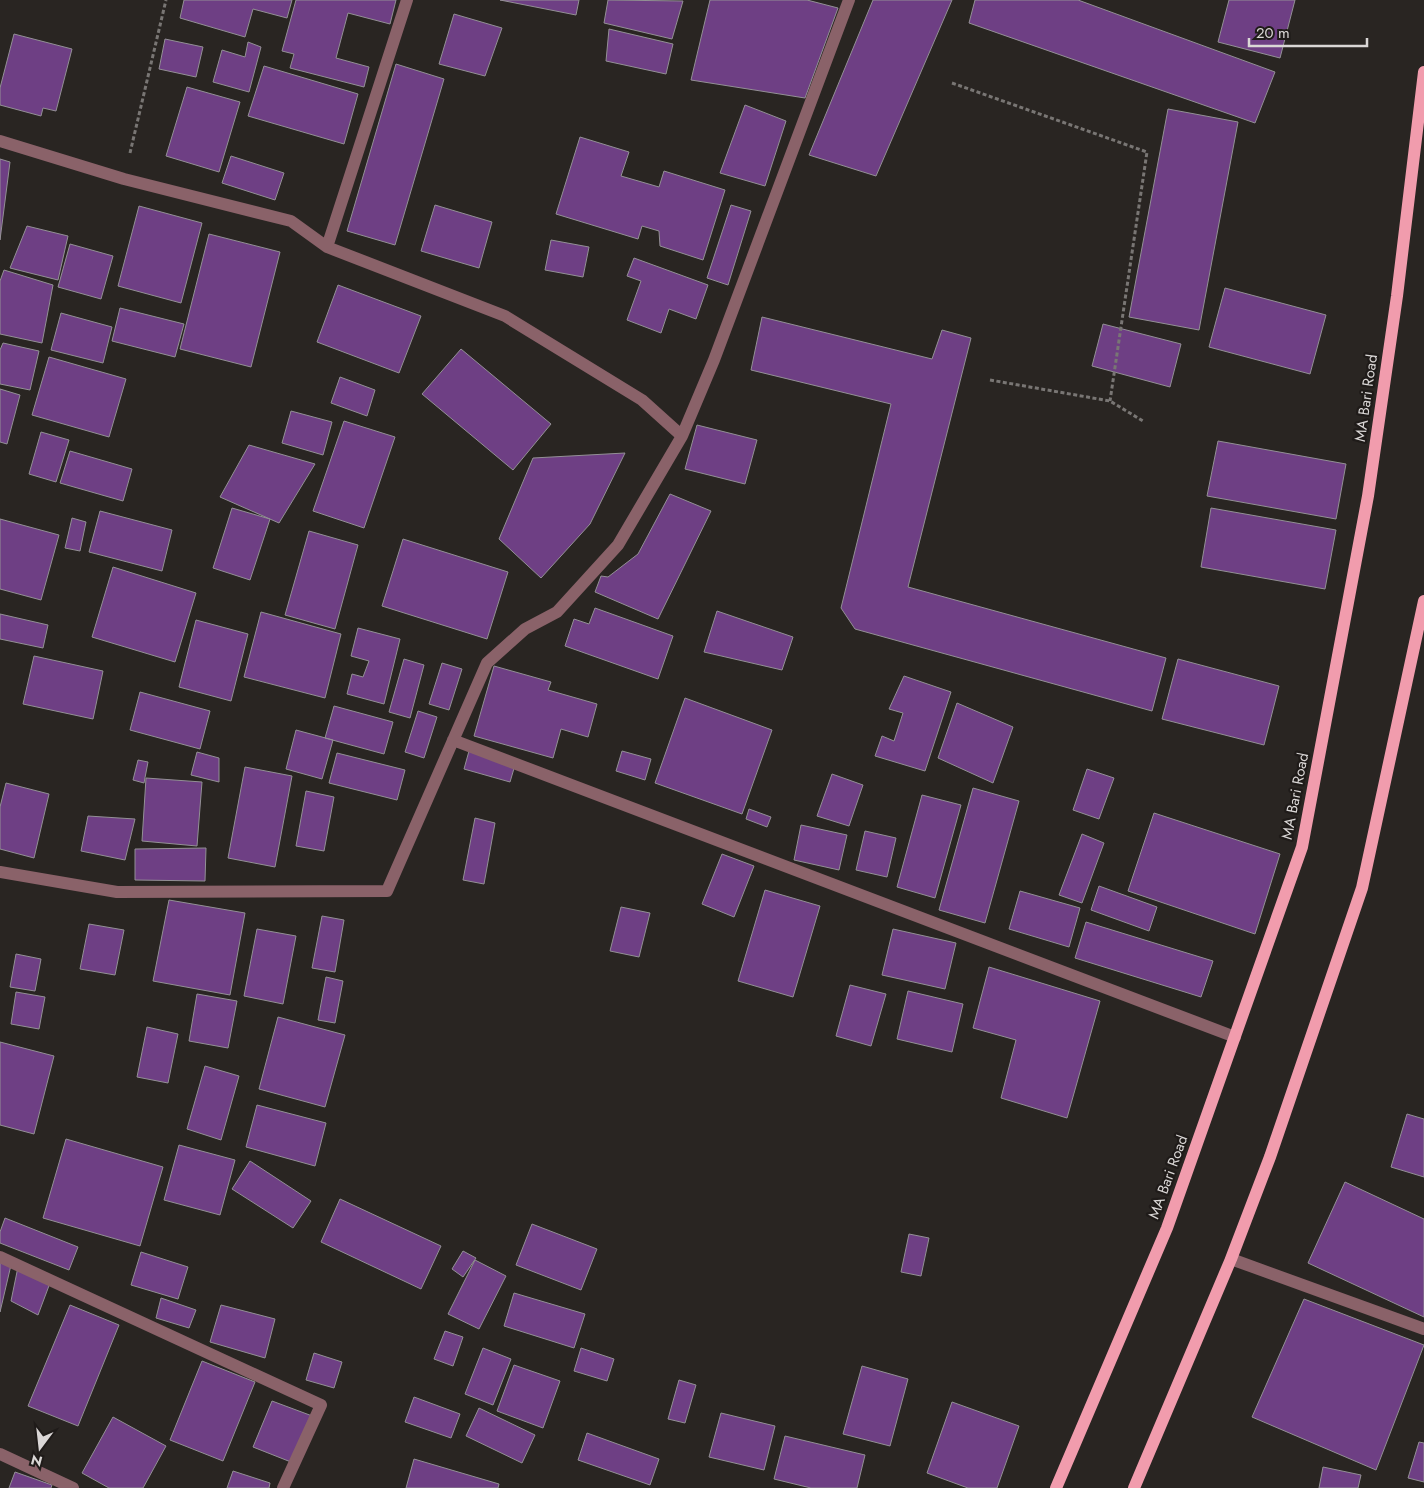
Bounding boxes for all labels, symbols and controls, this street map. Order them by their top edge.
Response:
scale bar [1249,15,1366,47]
text: 20 m [1256,22,1290,44]
street label: MA Bari Road [1349,353,1383,443]
street label: MA Bari Road [1276,751,1314,841]
street label: MA Bari Road [1143,1132,1193,1222]
north arrow [15,1423,65,1473]
text: N [29,1449,45,1472]

